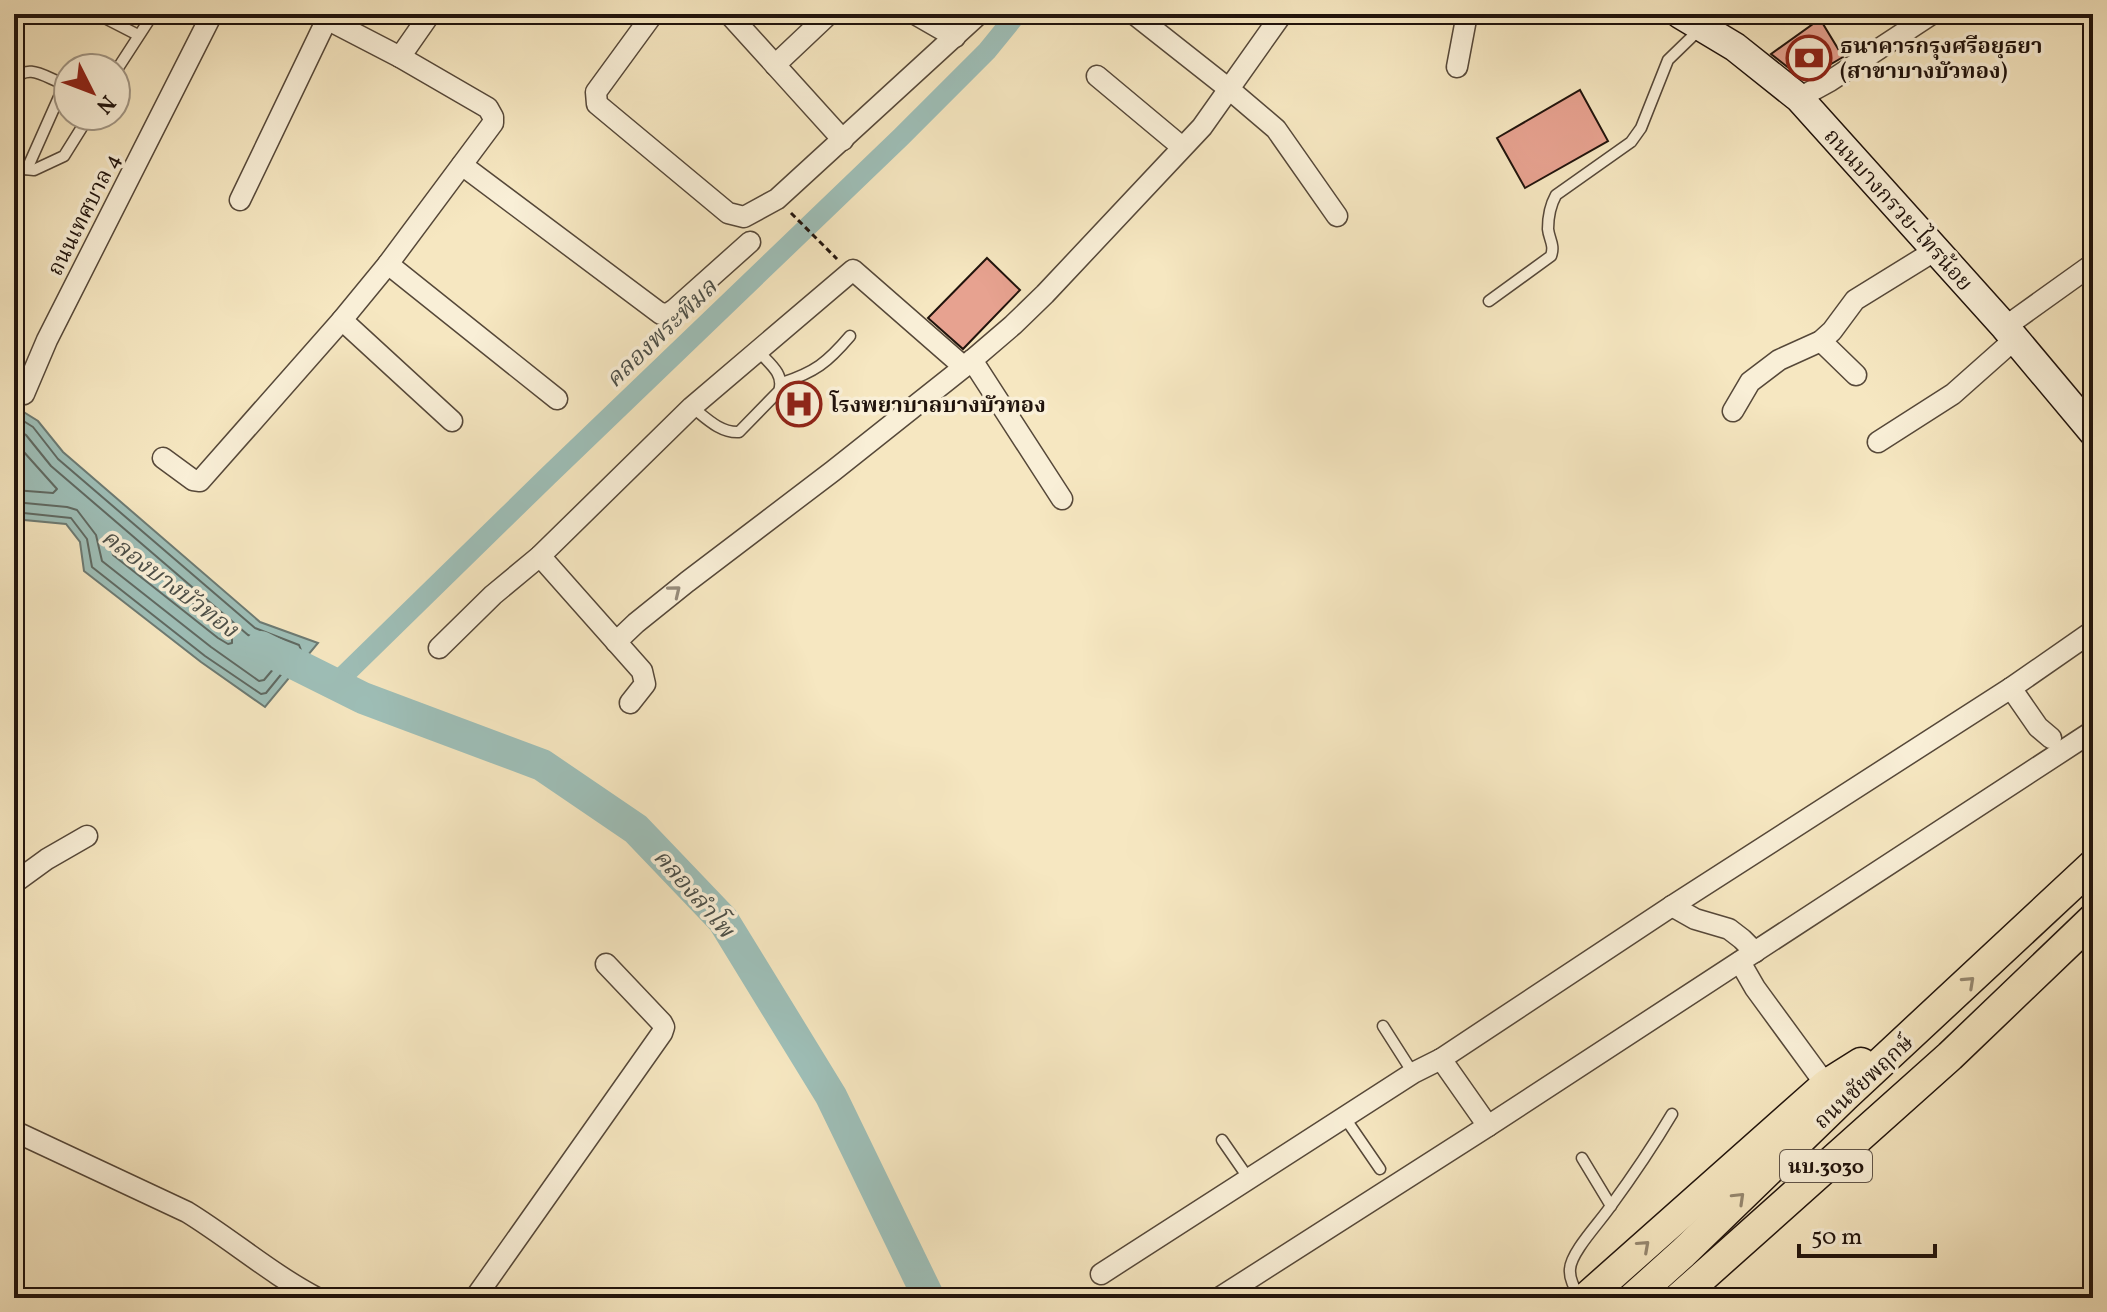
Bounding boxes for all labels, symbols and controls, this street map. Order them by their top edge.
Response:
place label: ธนาคารกรุงศรีอยุธยา (สาขาบางบัวทอง) [1840,32,2043,88]
bank icon: ธนาคารกรุงศรีอยุธยา (สาขาบางบัวทอง) [1785,34,1833,82]
north arrow [52,52,132,132]
text: N [88,87,122,120]
street label: ถนนบางกรวย-ไทรน้อย [1816,122,1979,299]
street label: ถนนเทศบาล 4 [41,148,129,282]
water label: คลองพระพิมล [599,272,726,397]
hospital icon: โรงพยาบาลบางบัวทอง [775,380,823,428]
place label: โรงพยาบาลบางบัวทอง [829,390,1046,422]
water label: คลองบางบัวทอง [93,522,245,648]
one-way arrow [666,586,681,601]
water label: คลองลำโพ [644,841,743,948]
one-way arrow [1959,977,1974,991]
street label: ถนนชัยพฤกษ์ [1808,1028,1921,1137]
road number: นบ.3030 [1780,1150,1872,1182]
one-way arrow [1730,1193,1744,1208]
scale bar [1799,1208,1935,1258]
text: 50 m [1811,1221,1863,1255]
one-way arrow [1635,1241,1650,1256]

